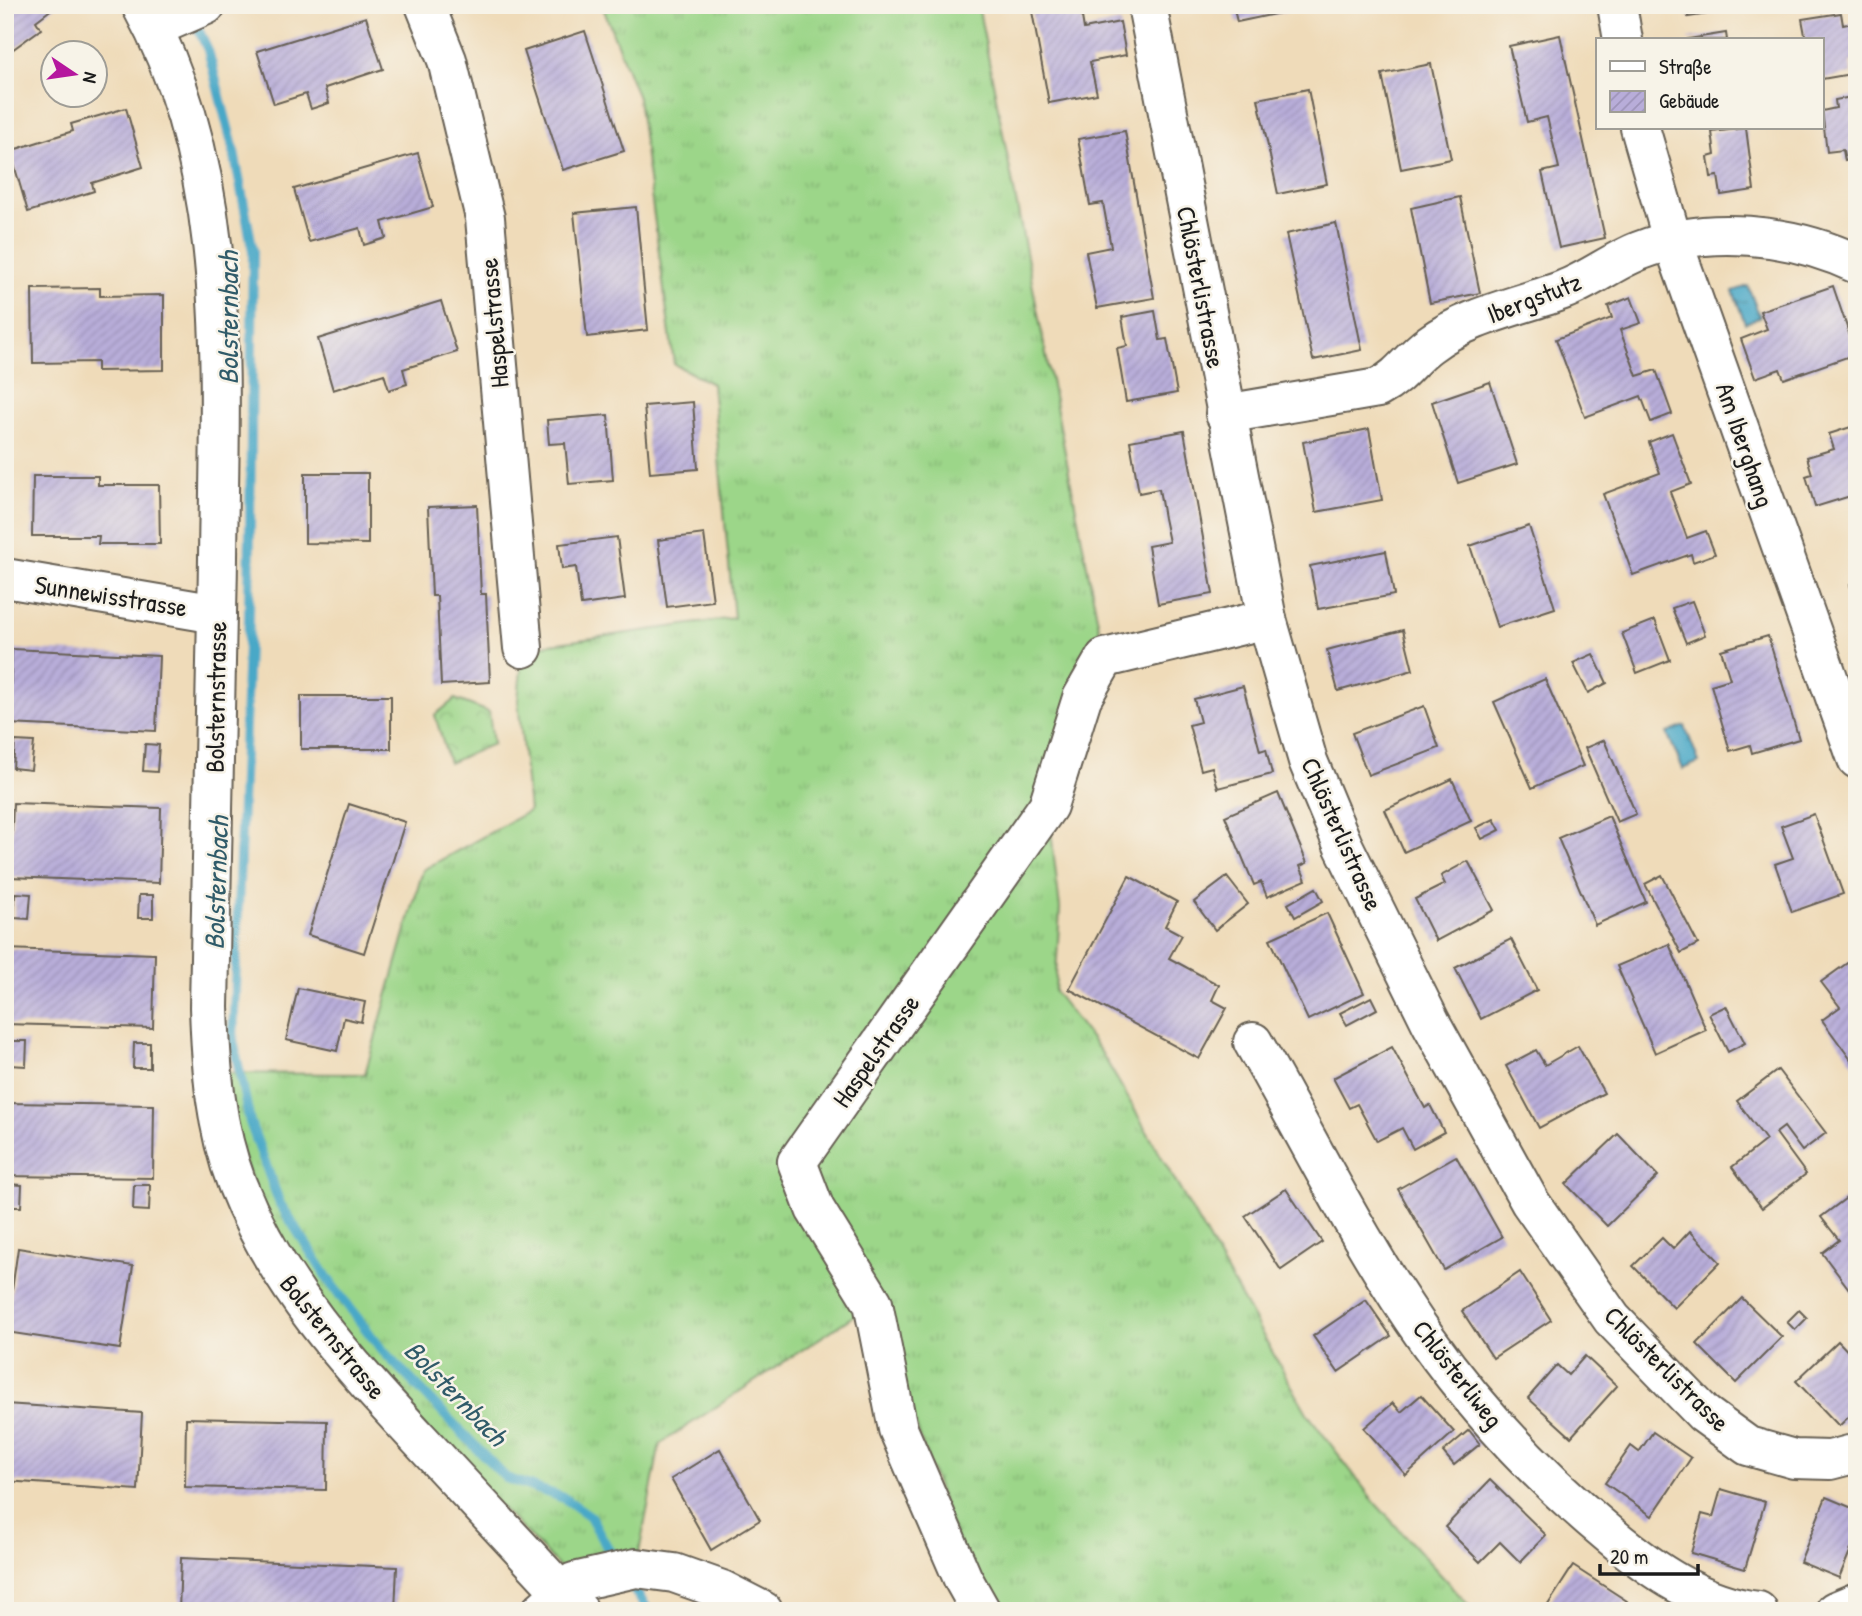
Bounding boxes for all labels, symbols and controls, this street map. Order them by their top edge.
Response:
north arrow [38,38,108,108]
legend [1596,38,1824,130]
text: Straße [1659,52,1712,81]
text: N [77,70,104,86]
text: Gebäude [1659,86,1719,115]
street label: Chlösterlistrasse [1169,203,1234,371]
water label: Bolsternbach [209,249,247,385]
street label: Haspelstrasse [470,257,517,389]
street label: Ibergstutz [1482,264,1586,331]
street label: Am Iberghang [1708,378,1783,512]
street label: Sunnewisstrasse [32,566,190,625]
street label: Bolsternstrasse [197,621,234,773]
street label: Chlösterlistrasse [1293,752,1392,916]
water label: Bolsternbach [195,814,237,950]
street label: Haspelstrasse [824,987,927,1114]
street label: Bolsternstrasse [272,1267,395,1406]
street label: Chlösterlistrasse [1597,1298,1738,1439]
street label: Chlösterliweg [1405,1312,1512,1435]
water label: Bolsternbach [396,1332,517,1456]
scale bar [1600,1532,1698,1576]
text: 20 m [1610,1542,1648,1571]

